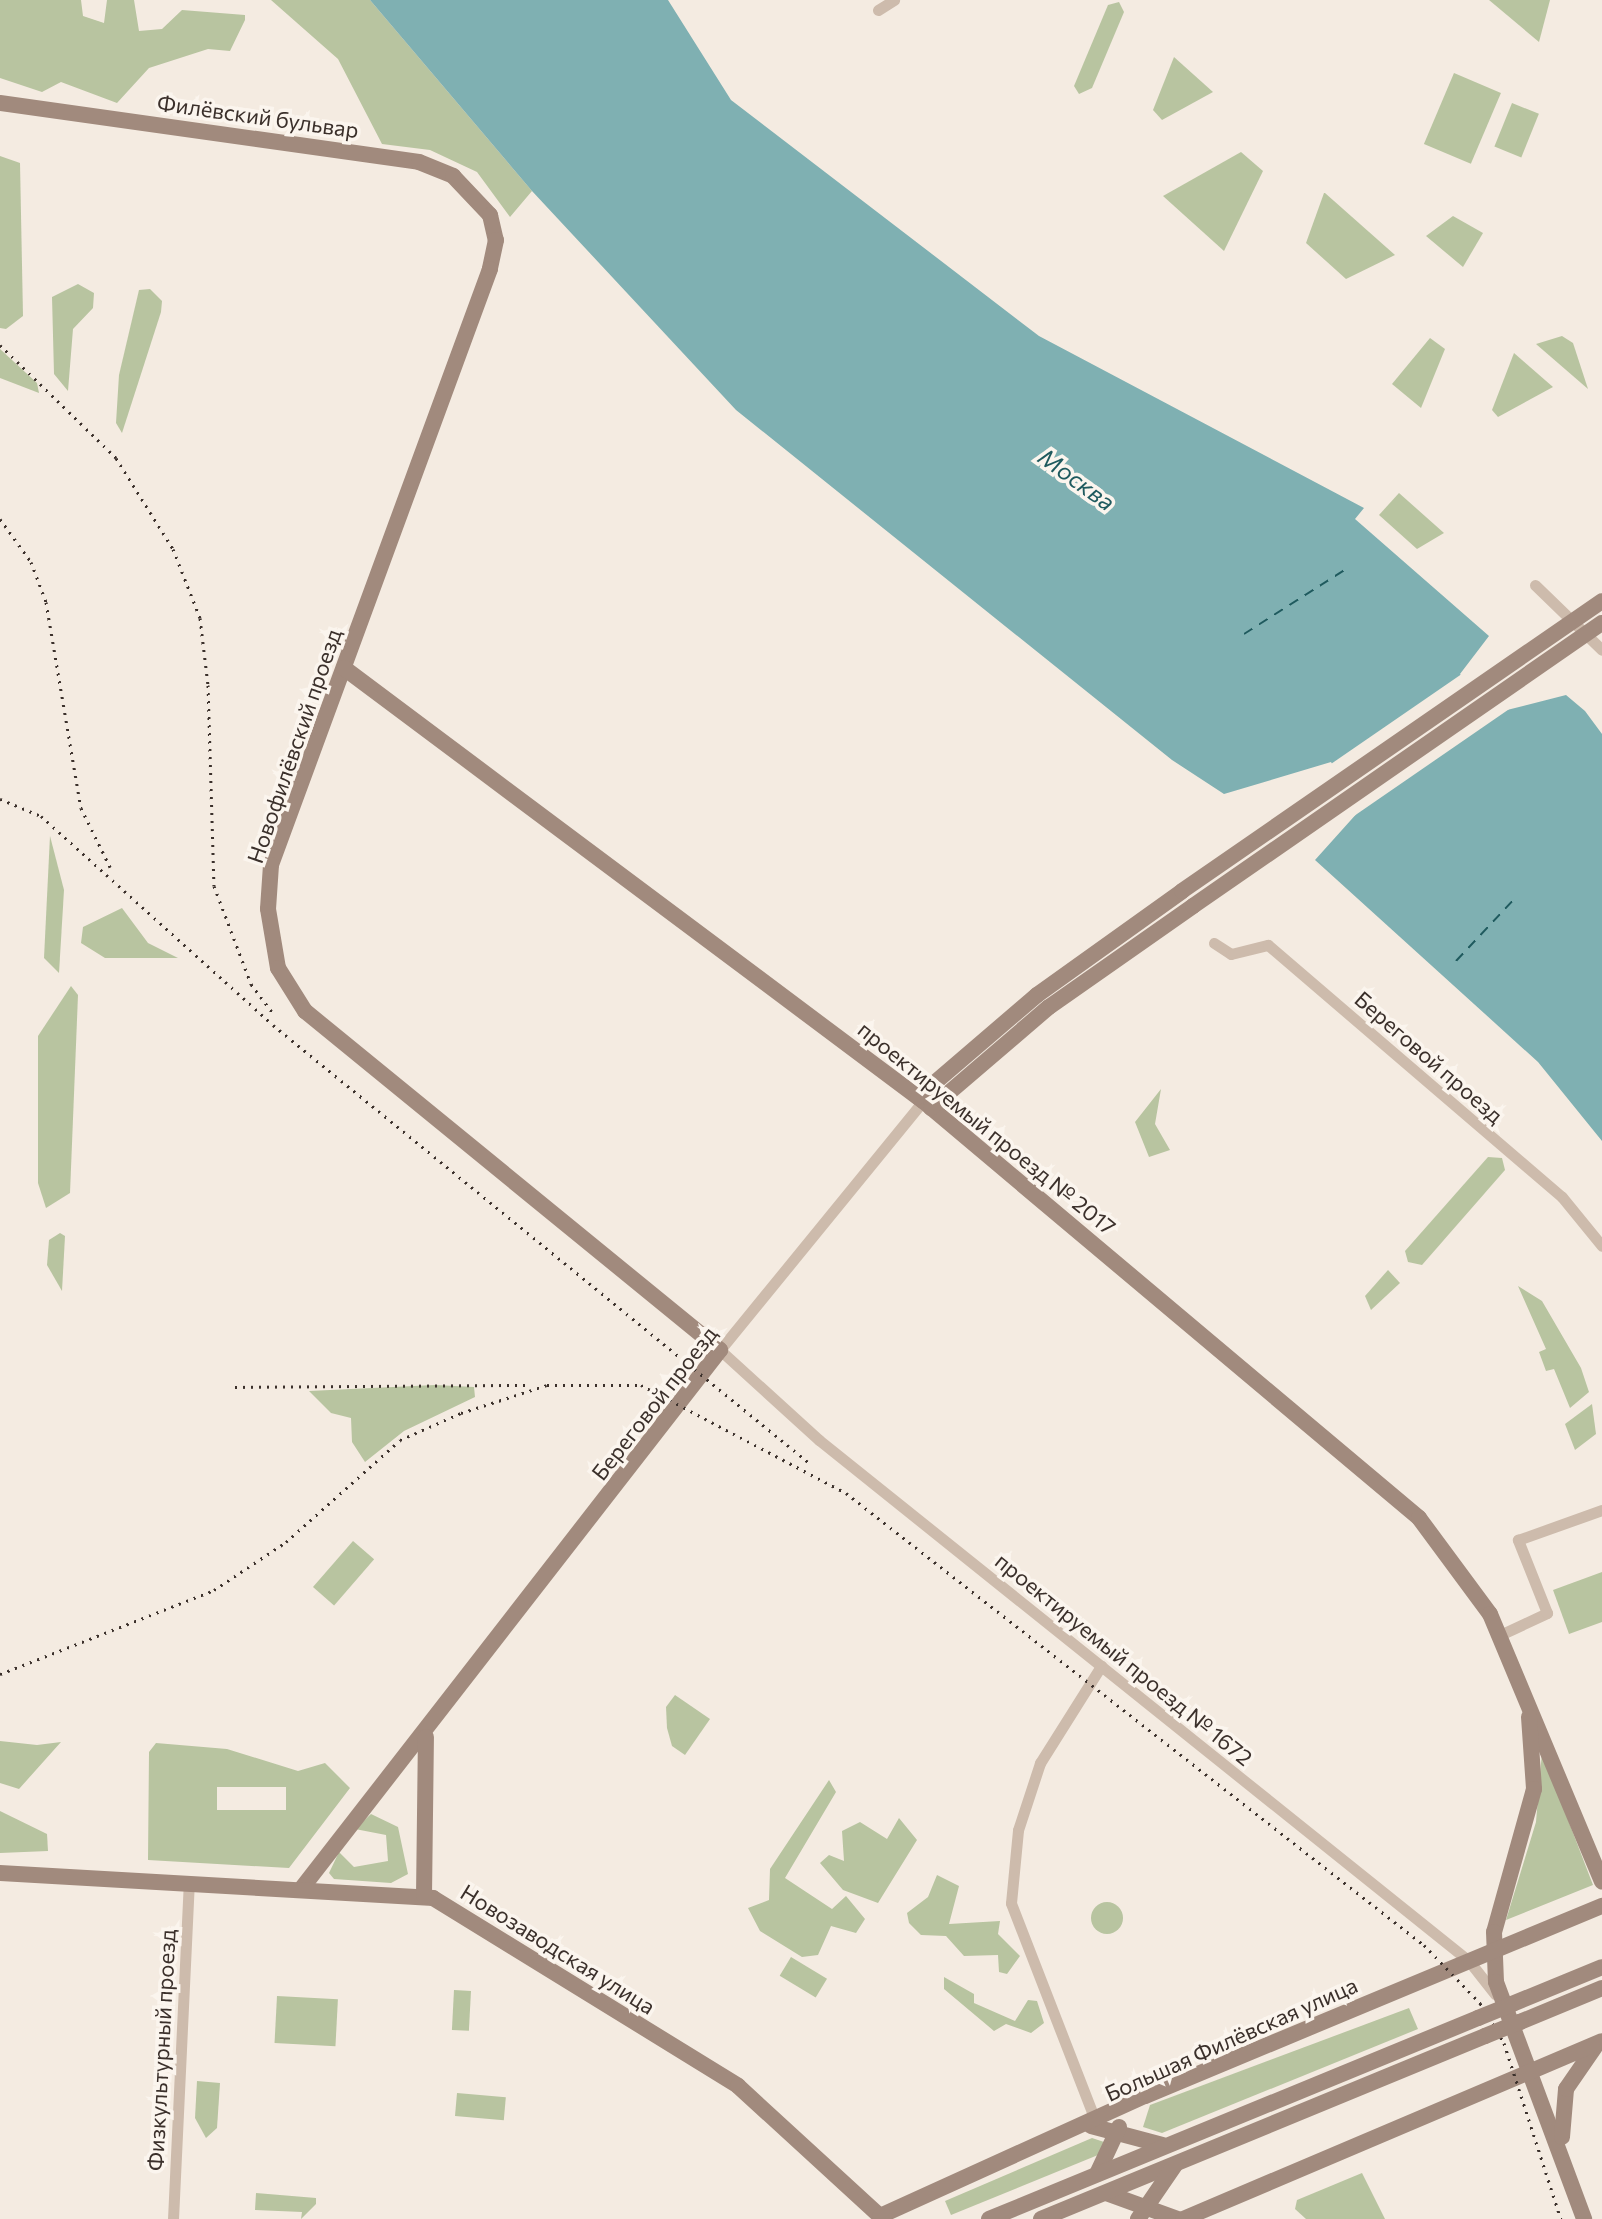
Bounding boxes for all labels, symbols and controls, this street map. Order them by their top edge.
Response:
street label: Филёвский бульвар [156,89,360,143]
water label: Москва [1033,442,1121,516]
street label: Новофилёвский проезд [241,625,347,867]
street label: Береговой проезд [1349,985,1509,1129]
street label: проектируемый проезд № 2017 [853,1016,1121,1240]
street label: Береговой проезд [586,1321,722,1485]
street label: проектируемый проезд № 1672 [990,1547,1258,1771]
street label: Новозаводская улица [456,1878,660,2020]
street label: Физкультурный проезд [141,1929,181,2171]
street label: Большая Филёвская улица [1101,1971,1361,2107]

